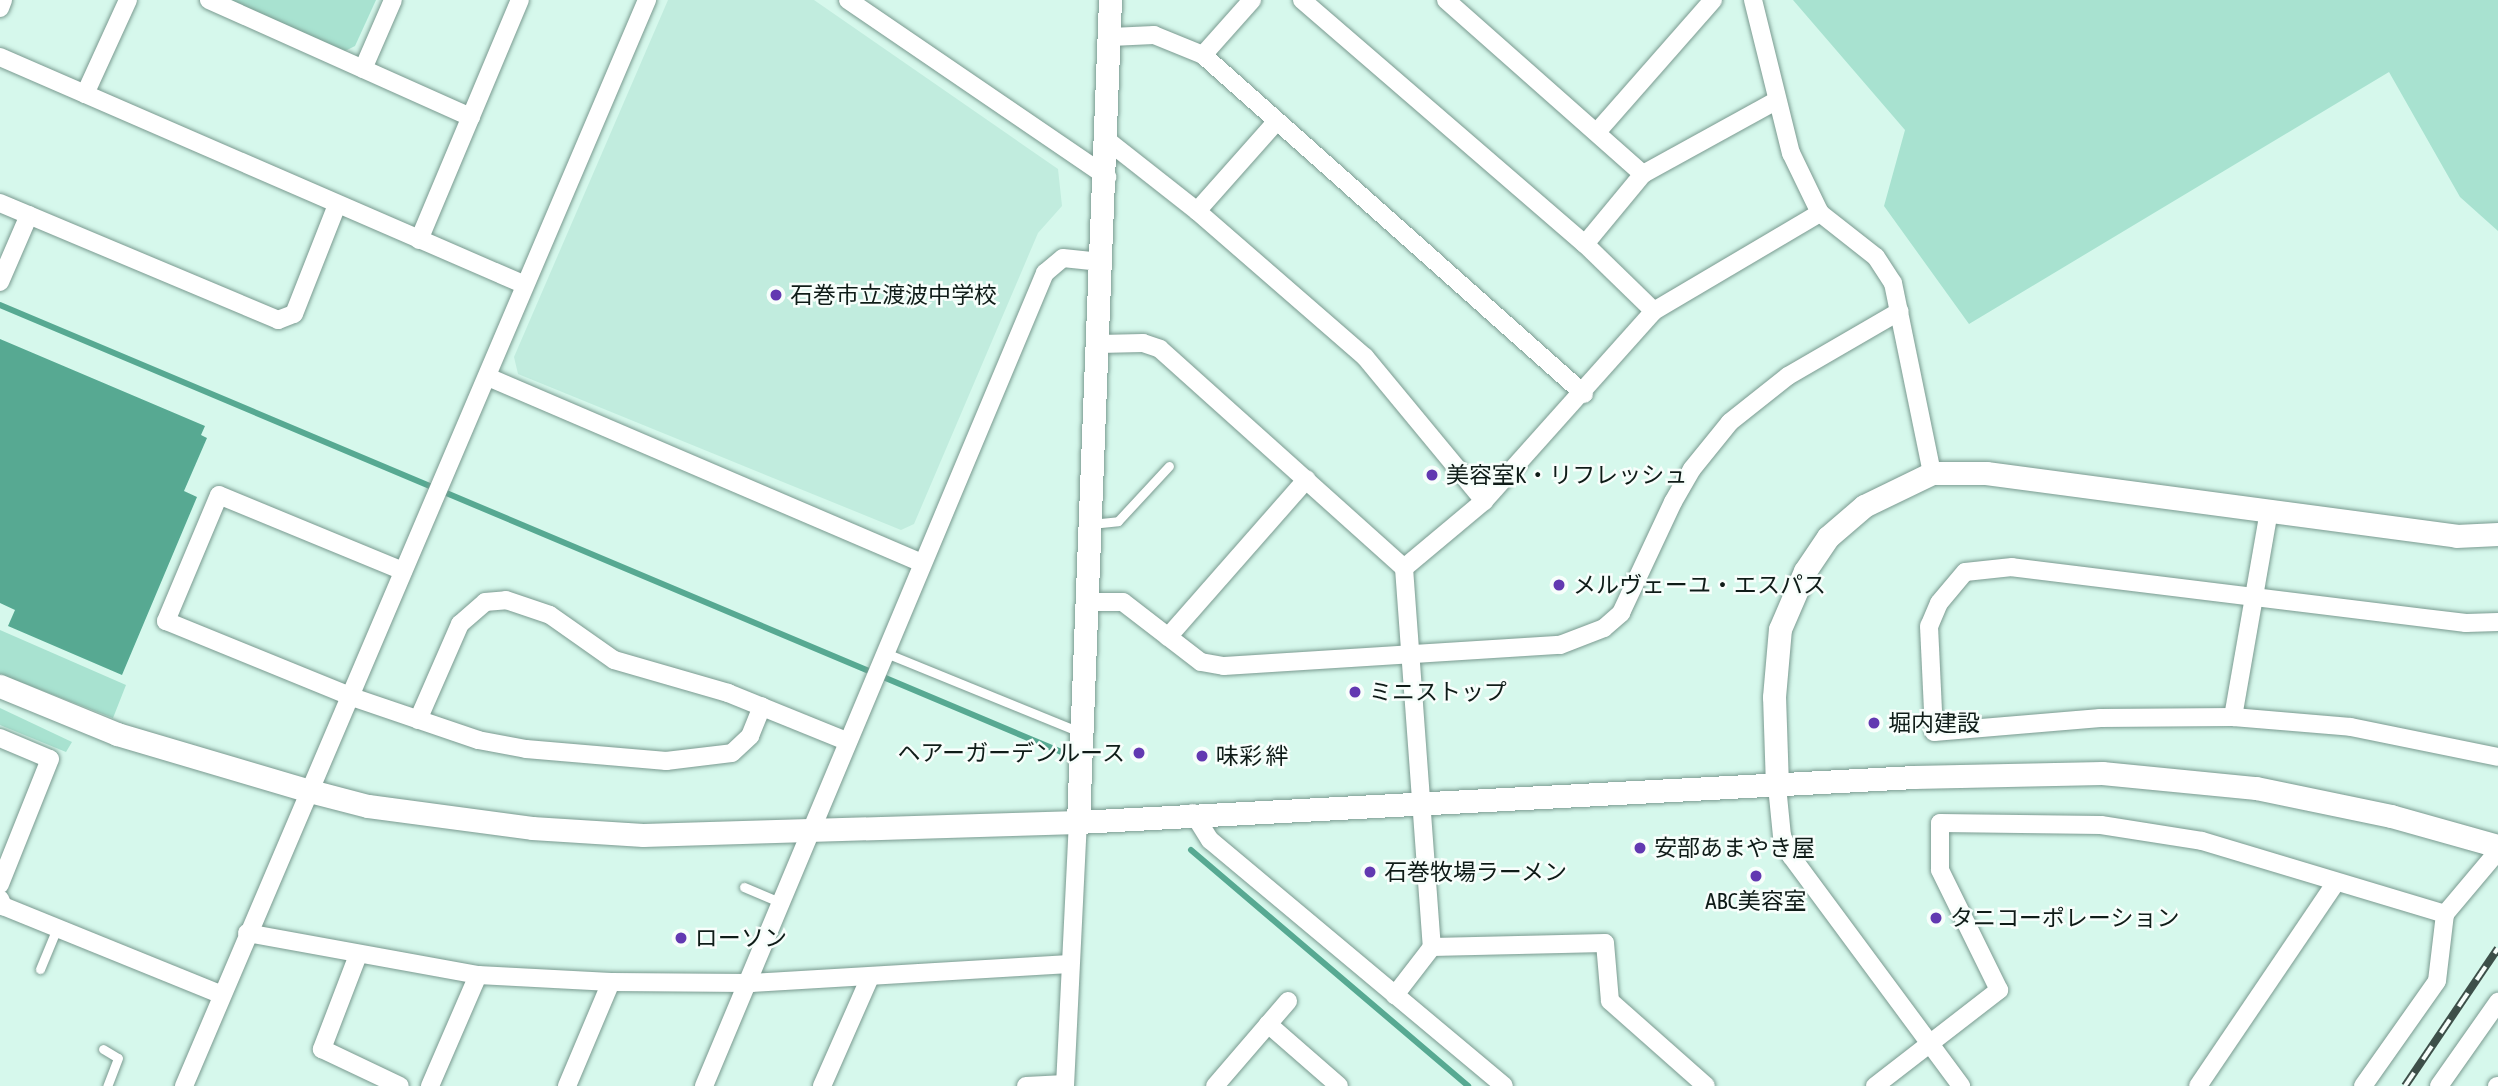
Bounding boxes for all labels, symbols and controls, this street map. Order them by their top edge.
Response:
place label: 石巻市立渡波中学校 [790,281,997,309]
marker: 石巻市立渡波中学校 [768,287,784,303]
place label: 美容室K・リフレッシュ [1446,461,1687,489]
marker: 美容室K・リフレッシュ [1424,467,1440,483]
place label: メルヴェーユ・エスパス [1573,571,1826,599]
marker: メルヴェーユ・エスパス [1551,577,1567,593]
place label: ミニストップ [1369,678,1507,706]
marker: ミニストップ [1347,684,1363,700]
place label: 堀内建設 [1888,709,1980,737]
marker: 堀内建設 [1866,715,1882,731]
place label: ヘアーガーデンルース [896,739,1125,767]
place label: 味彩 絆 [1216,742,1288,770]
marker: ヘアーガーデンルース [1131,745,1147,761]
marker: 味彩 絆 [1194,748,1210,764]
place label: 安部あまやき屋 [1654,834,1815,862]
marker: 安部あまやき屋 [1632,840,1648,856]
place label: 石巻牧場ラーメン [1384,858,1568,886]
marker: 石巻牧場ラーメン [1362,864,1378,880]
marker: ABC美容室 [1748,868,1764,884]
place label: ABC美容室 [1705,887,1807,915]
place label: タニコーポレーション [1950,904,2180,932]
marker: タニコーポレーション [1928,910,1944,926]
place label: ローソン [695,924,787,952]
marker: ローソン [673,930,689,946]

